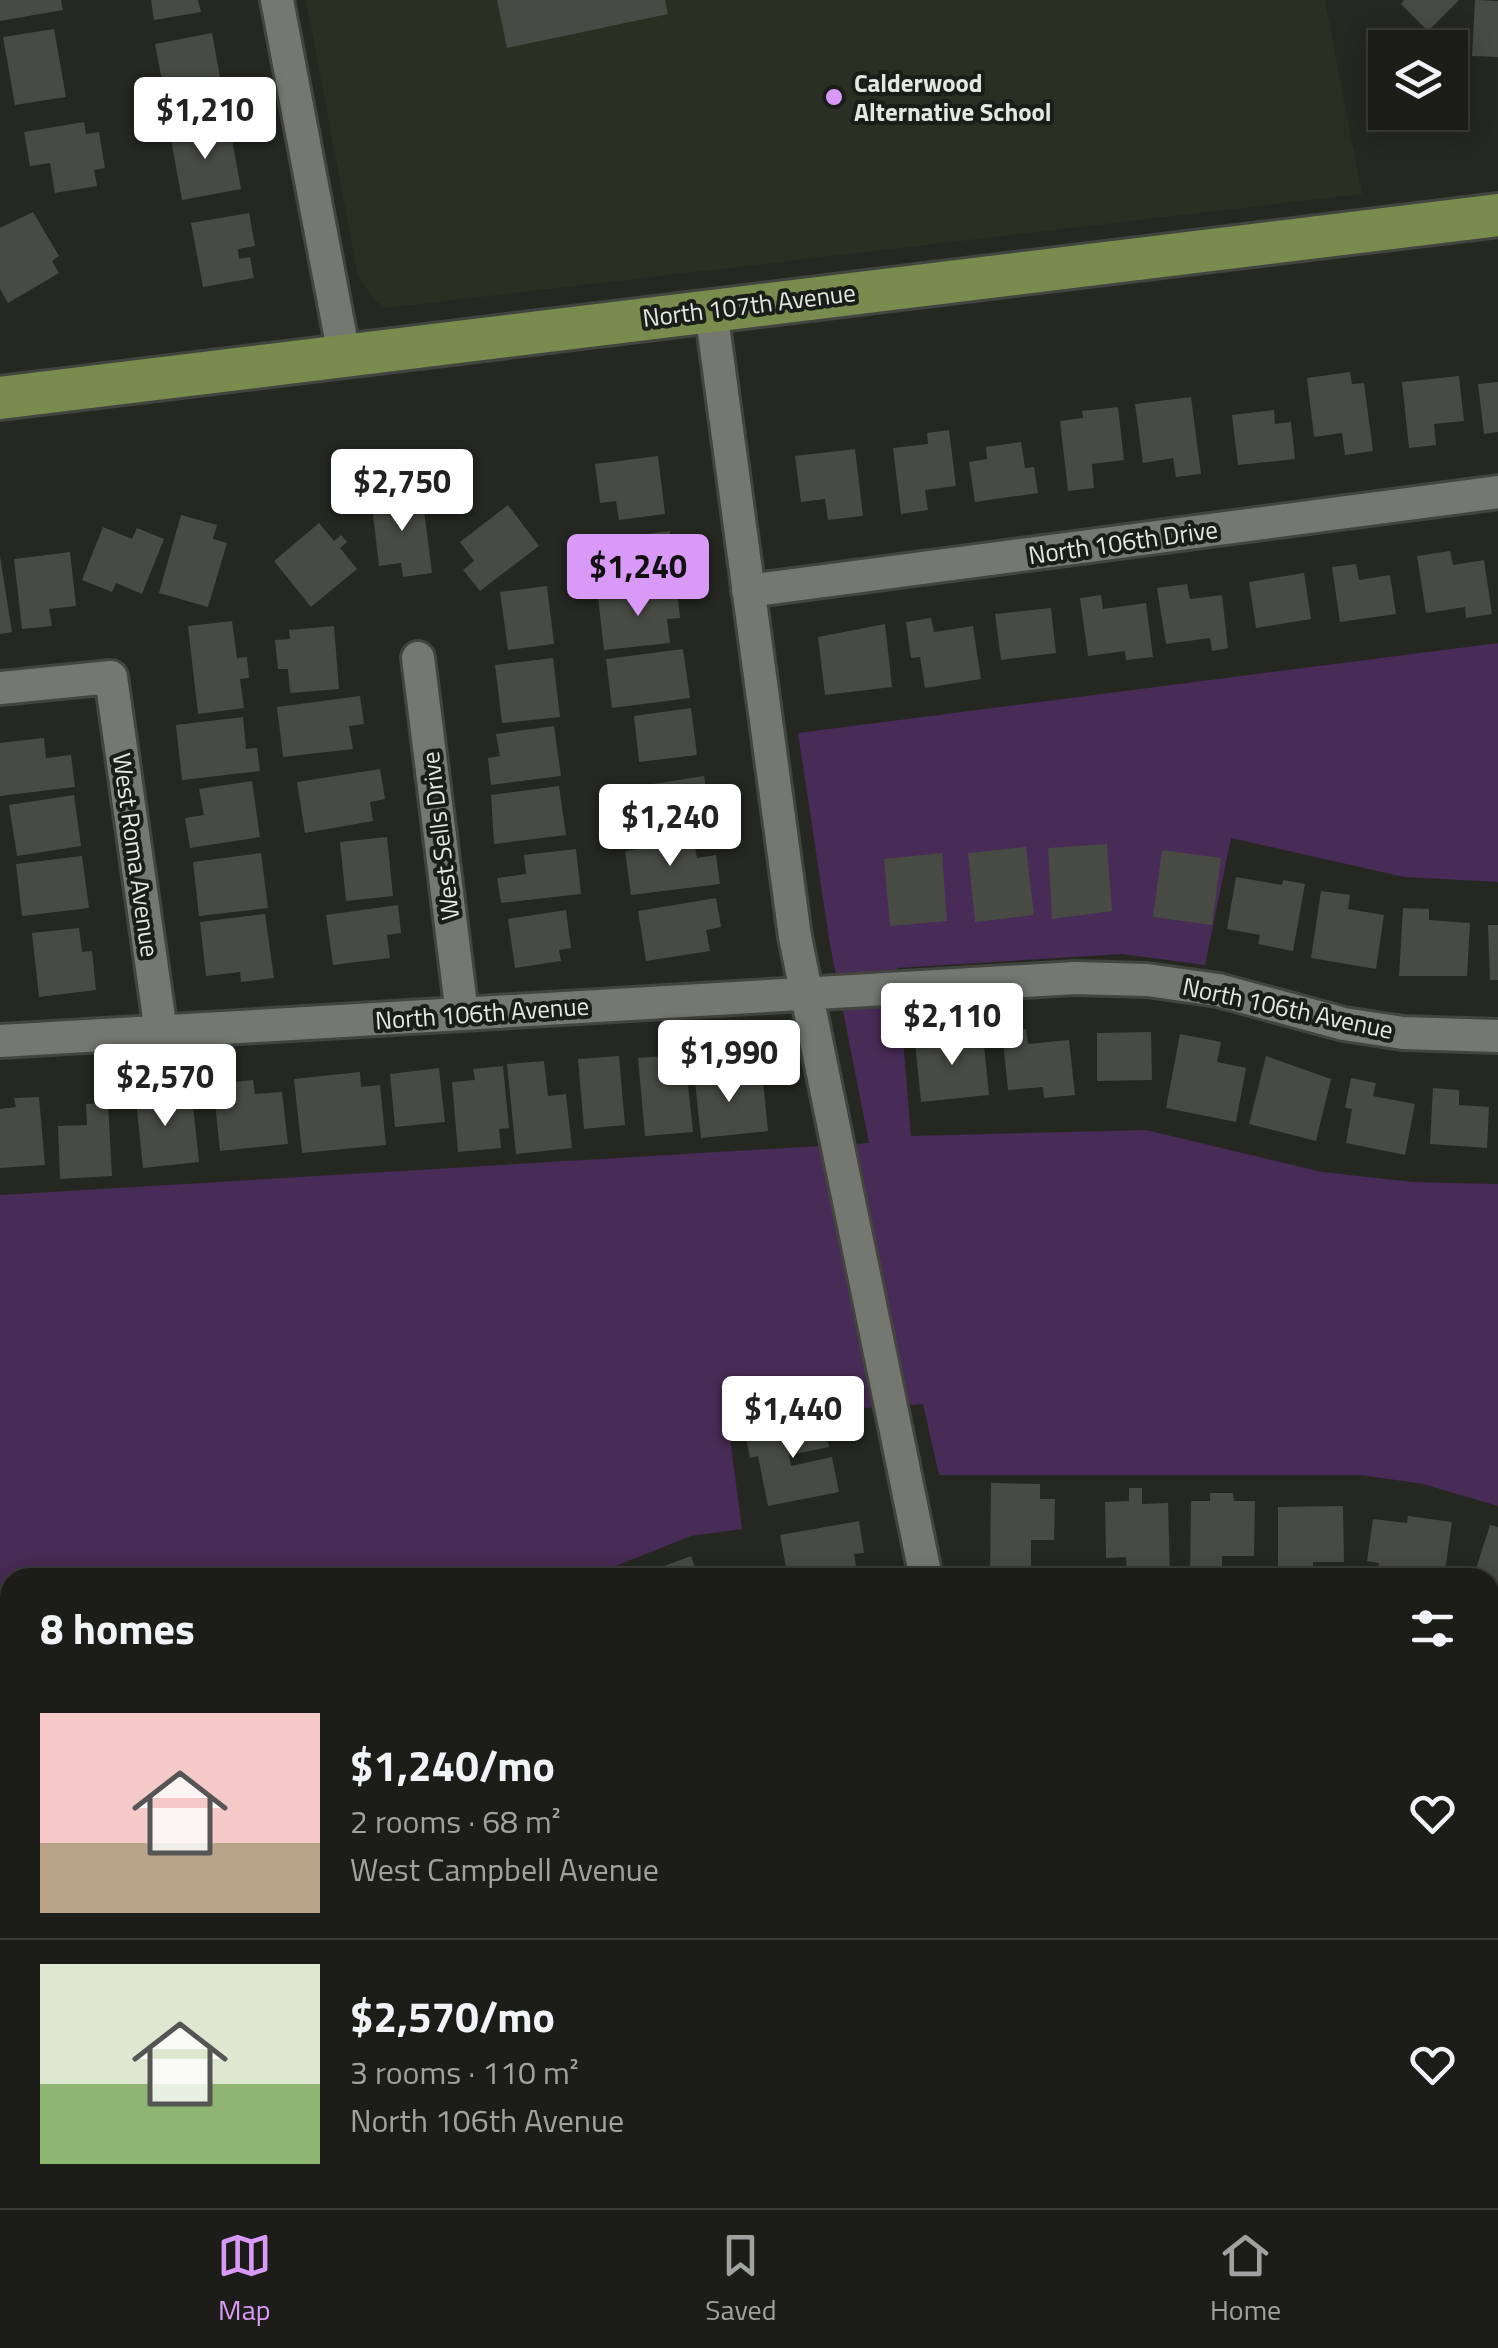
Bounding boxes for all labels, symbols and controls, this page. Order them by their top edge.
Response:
map controls [1368,30,1468,130]
button: layers [1368,30,1468,130]
place label: Calderwood Alternative School [854,64,1052,131]
pin: $1,210 [124,77,286,162]
text: $1,210 [156,85,254,133]
marker: Calderwood Alternative School [823,86,845,108]
street label: North 107th Avenue [640,273,858,337]
pin: $2,750 [321,449,483,534]
text: $2,750 [353,457,451,505]
street label: North 106th Drive [1026,510,1220,574]
pin: $1,240 [557,534,719,619]
text: $1,240 [589,542,687,590]
street label: West Sells Drive [411,749,469,923]
street label: West Roma Avenue [103,751,169,959]
pin: $1,240 [589,784,751,869]
text: $1,240 [621,792,719,840]
street label: North 106th Avenue [1179,967,1397,1049]
pin: $2,110 [871,983,1033,1068]
street label: North 106th Avenue [374,987,590,1039]
text: $2,110 [903,991,1001,1039]
pin: $1,990 [648,1020,810,1105]
text: $1,990 [680,1028,778,1076]
pin: $2,570 [84,1044,246,1129]
text: $2,570 [116,1052,214,1100]
pin: $1,440 [712,1376,874,1461]
text: $1,440 [744,1384,842,1432]
text: 8 homes [40,1596,195,1660]
icon: filters [1405,1601,1460,1656]
text: $1,240/mo [350,1733,555,1797]
icon: home [120,1753,240,1873]
icon: heart [1405,1786,1460,1841]
text: 2 rooms · 68 m² [350,1797,561,1845]
text: West Campbell Avenue [350,1845,659,1893]
text: $2,570/mo [350,1984,555,2048]
icon: home [120,2004,240,2124]
icon: heart [1405,2037,1460,2092]
text: 3 rooms · 110 m² [350,2048,579,2096]
text: North 106th Avenue [350,2096,624,2144]
tab: Map [217,2228,272,2331]
tab: Saved [705,2228,777,2331]
tab: Home [1210,2228,1281,2331]

